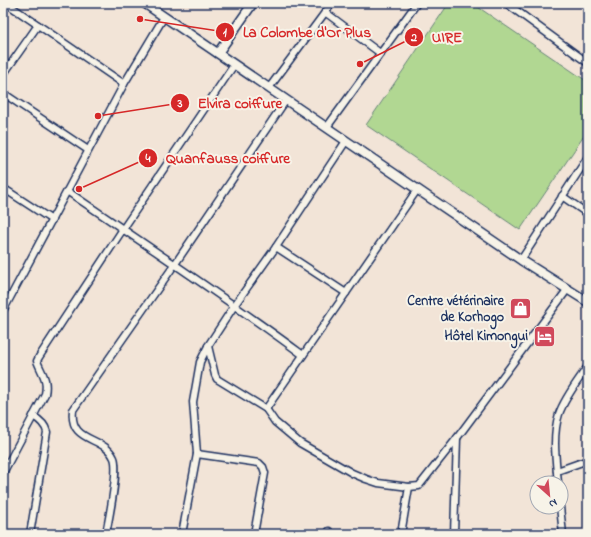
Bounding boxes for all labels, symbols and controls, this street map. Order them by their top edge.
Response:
callout: La Colombe d'Or Plus [215,19,379,46]
text: La Colombe d'Or Plus [243,22,371,44]
callout: UIRE [404,23,470,50]
text: 1 [223,24,227,42]
text: UIRE [432,27,462,49]
text: 2 [410,29,417,47]
callout: Elvira coiffure [170,89,291,116]
text: Elvira coiffure [198,93,283,115]
text: 3 [177,95,183,113]
callout: Quanfauss coiffure [138,144,298,171]
text: Quanfauss coiffure [166,148,291,170]
text: 4 [145,150,151,168]
place label: Centre vétérinaire de Korhogo [407,291,505,330]
shop icon: Centre vétérinaire de Korhogo [507,296,533,322]
hotel icon: Hôtel Kimongui [531,323,557,349]
place label: Hôtel Kimongui [445,326,528,349]
north arrow [529,475,569,515]
text: N [546,494,560,512]

